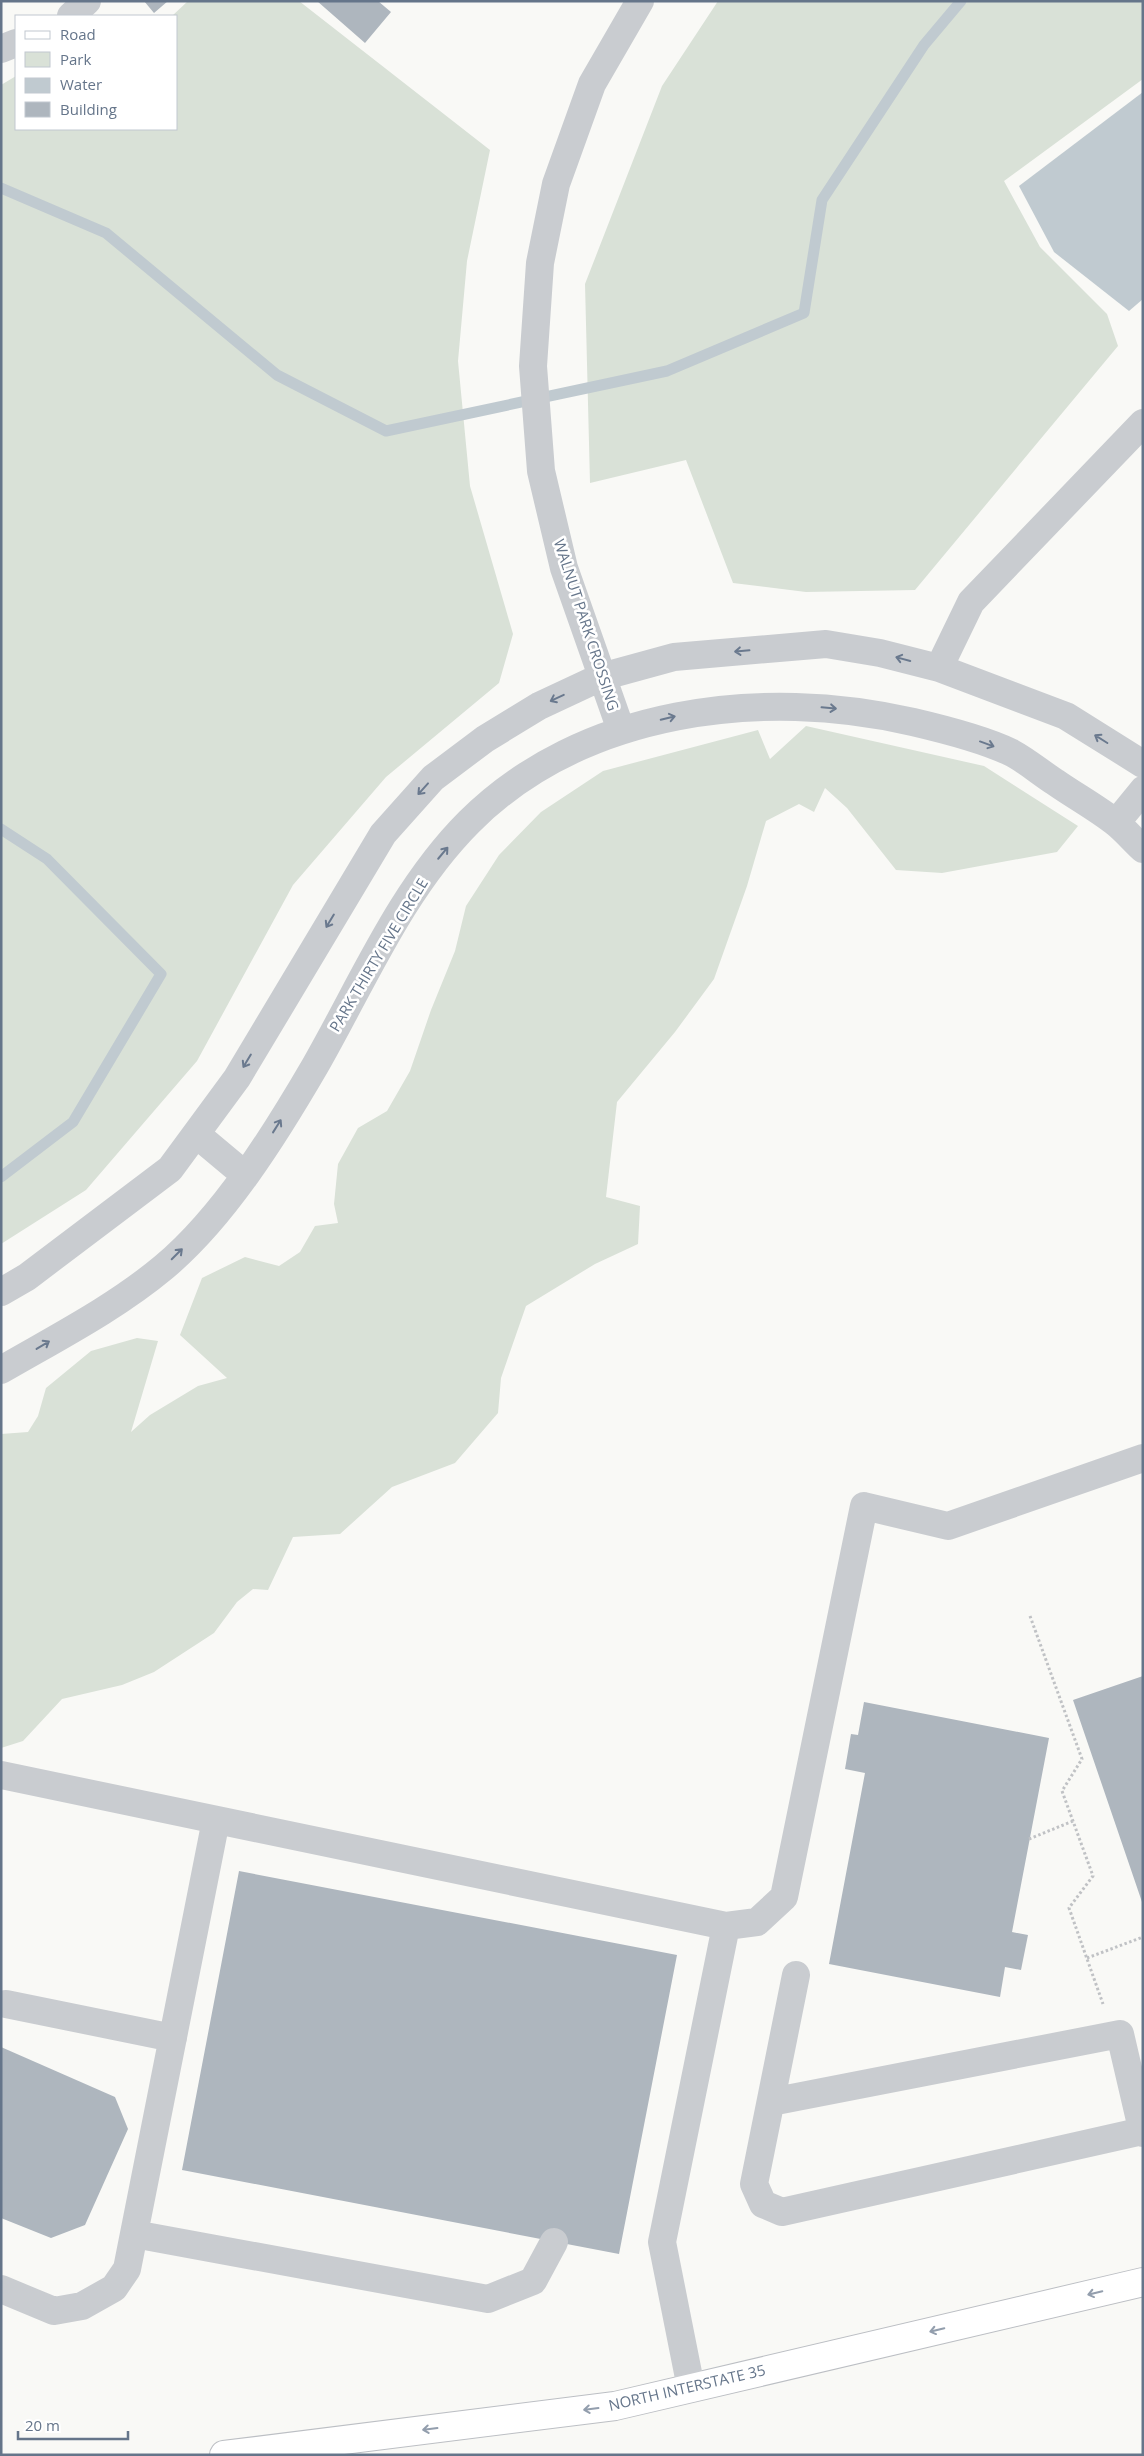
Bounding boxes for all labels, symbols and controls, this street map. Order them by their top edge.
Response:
legend [15,15,178,130]
text: Road [60,24,96,44]
text: Park [60,49,91,69]
text: Water [60,74,102,94]
text: Building [60,99,117,119]
street label: WALNUT PARK CROSSING [550,536,624,713]
one-way arrow [734,647,750,656]
one-way arrow [895,653,911,663]
one-way arrow [550,694,565,703]
one-way arrow [821,704,837,713]
one-way arrow [659,713,675,723]
one-way arrow [1095,733,1109,743]
one-way arrow [979,740,994,749]
one-way arrow [417,783,429,795]
one-way arrow [438,847,449,860]
street label: PARK THIRTY FIVE CIRCLE [324,874,432,1035]
one-way arrow [325,914,335,928]
one-way arrow [242,1053,252,1068]
one-way arrow [272,1120,282,1134]
one-way arrow [171,1248,183,1260]
one-way arrow [36,1340,50,1350]
one-way arrow [1088,2289,1104,2298]
one-way arrow [930,2326,946,2335]
street label: NORTH INTERSTATE 35 [606,2359,767,2415]
one-way arrow [583,2404,599,2414]
scale bar [18,2408,128,2440]
text: 20 m [25,2415,60,2435]
one-way arrow [422,2424,438,2434]

